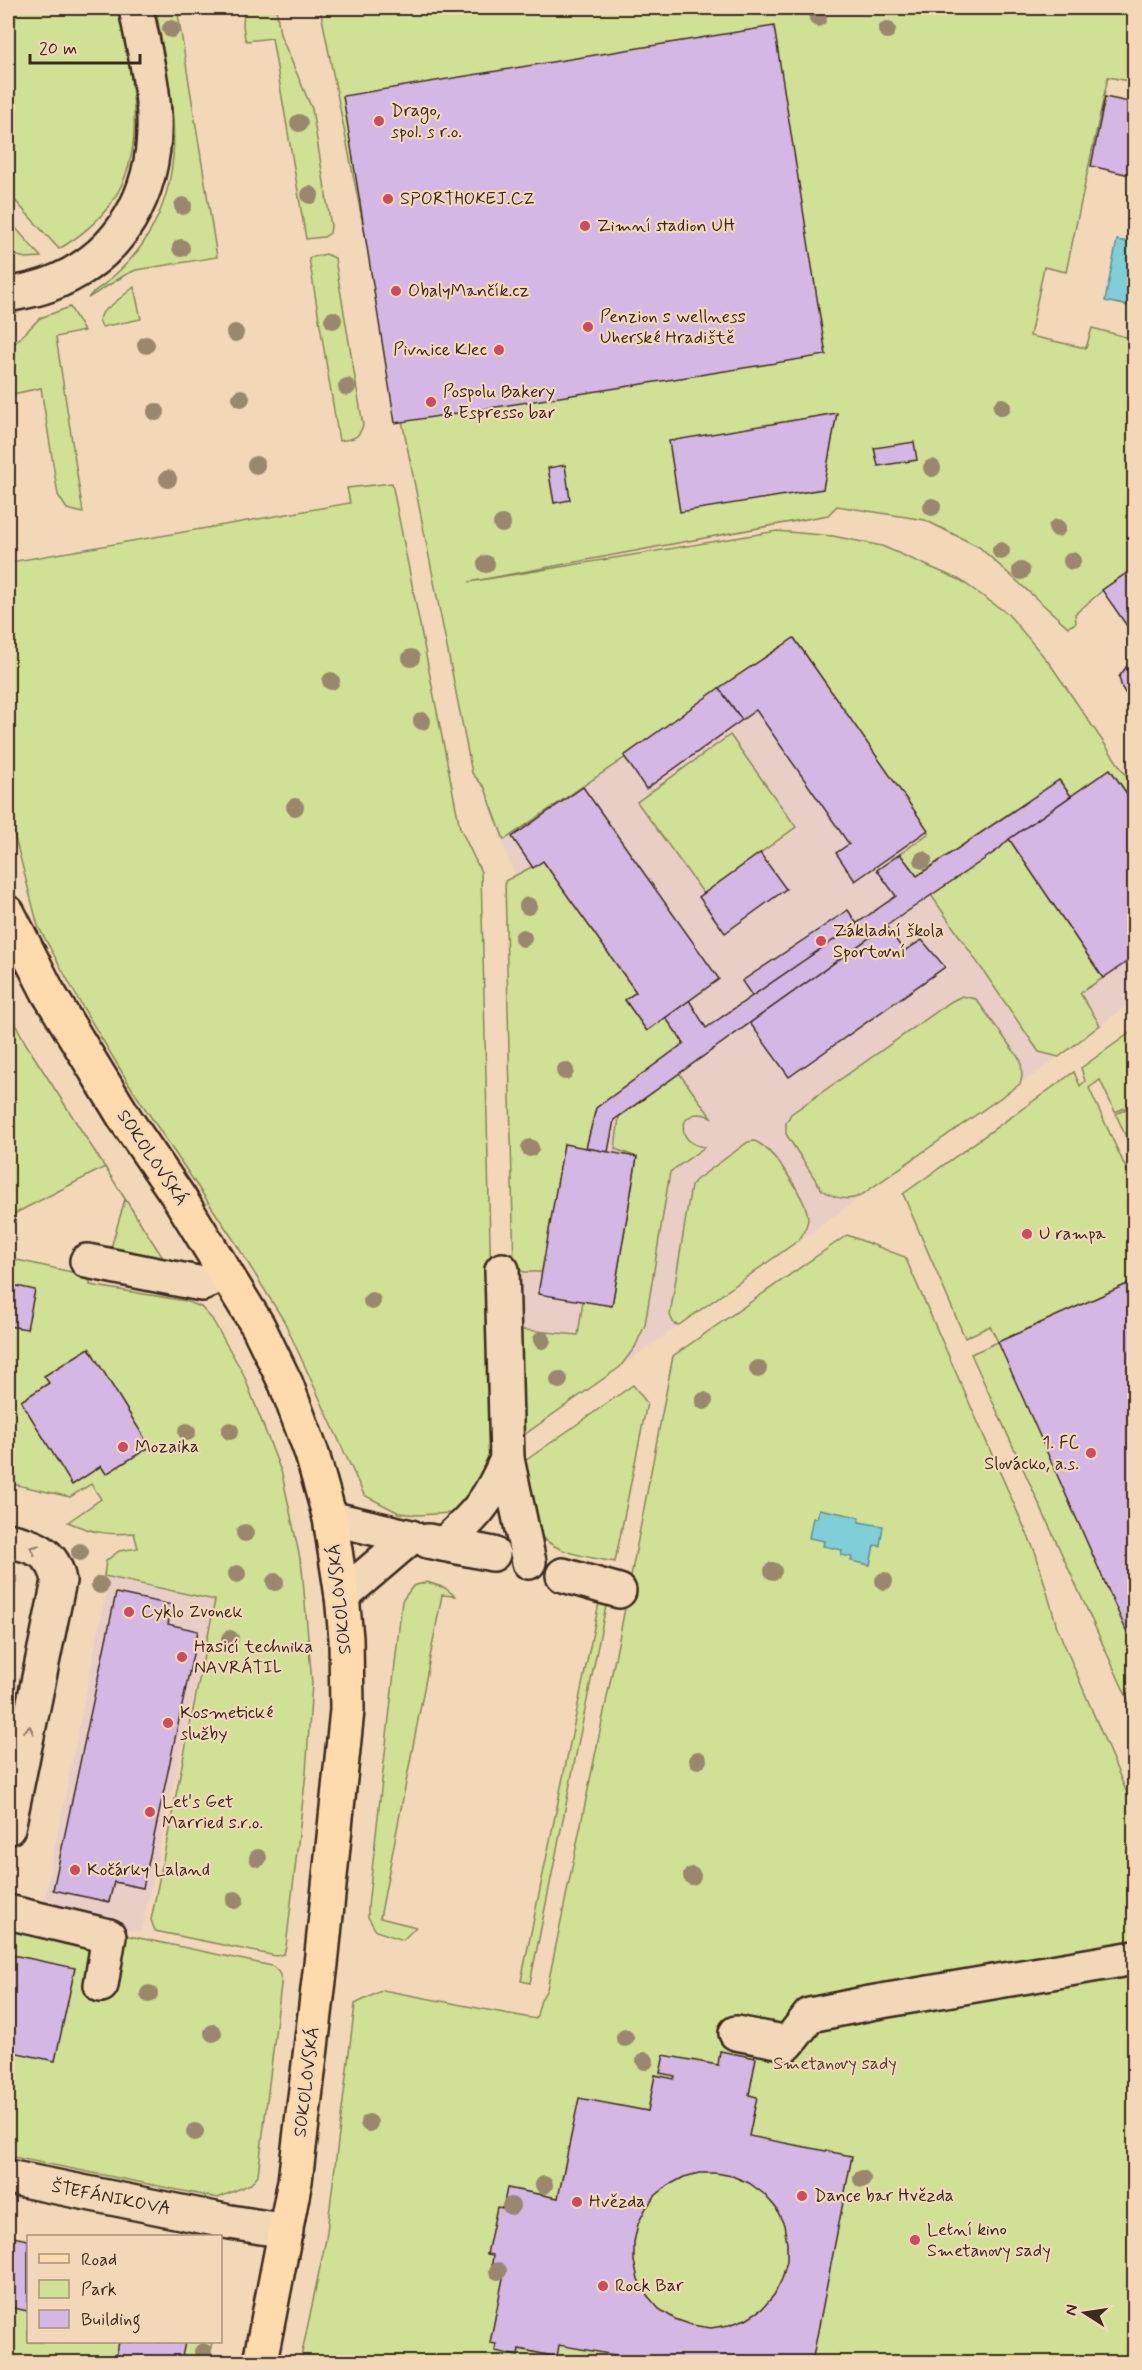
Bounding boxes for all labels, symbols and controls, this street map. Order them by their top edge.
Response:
scale bar [30,27,140,65]
text: 20 m [39,37,77,61]
place label: Drago, spol. s r.o. [391,99,462,144]
marker: Drago, spol. s r.o. [372,114,386,128]
place label: SPORTHOKEJ.CZ [400,187,534,211]
marker: SPORTHOKEJ.CZ [381,192,395,206]
place label: Zimní stadion UH [597,214,735,238]
marker: Zimní stadion UH [578,219,592,233]
place label: ObalyMančík.cz [408,279,530,303]
marker: ObalyMančík.cz [389,284,403,298]
place label: Penzion s wellness Uherské Hradiště [600,305,746,350]
marker: Penzion s wellness Uherské Hradiště [581,320,595,334]
place label: Pivnice Klec [393,338,487,362]
marker: Pivnice Klec [492,343,506,357]
place label: Pospolu Bakery & Espresso bar [443,380,556,425]
marker: Pospolu Bakery & Espresso bar [424,395,438,409]
place label: Základní škola Sportovní [833,919,944,964]
marker: Základní škola Sportovní [814,934,828,948]
street label: SOKOLOVSKÁ [111,1105,193,1211]
place label: U rampa [1039,1222,1106,1246]
marker: U rampa [1020,1227,1034,1241]
place label: 1. FC Slovácko, a.s. [984,1431,1079,1476]
place label: Mozaika [135,1435,199,1459]
marker: Mozaika [116,1440,130,1454]
marker: 1. FC Slovácko, a.s. [1084,1446,1098,1460]
street label: SOKOLOVSKÁ [322,1543,358,1655]
one-way arrow [29,1544,40,1556]
place label: Cyklo Zvonek [141,1600,243,1624]
marker: Cyklo Zvonek [122,1605,136,1619]
place label: Hasicí technika NAVRÁTIL [194,1635,313,1680]
marker: Hasicí technika NAVRÁTIL [175,1650,189,1664]
place label: Kosmetické služby [180,1701,273,1746]
marker: Kosmetické služby [161,1716,175,1730]
one-way arrow [22,1725,35,1735]
place label: Let's Get Married s.r.o. [162,1790,263,1835]
marker: Let's Get Married s.r.o. [143,1805,157,1819]
place label: Kočárky Laland [87,1858,210,1882]
marker: Kočárky Laland [68,1863,82,1877]
street label: SOKOLOVSKÁ [288,2025,326,2139]
park label: Smetanovy sady [773,2052,897,2076]
street label: ŠTEFÁNIKOVA [49,2175,173,2221]
place label: Dance bar Hvězda [814,2184,954,2208]
marker: Dance bar Hvězda [795,2189,809,2203]
place label: Hvězda [589,2190,646,2214]
marker: Hvězda [570,2195,584,2209]
place label: Letní kino Smetanovy sady [927,2218,1051,2263]
marker: Letní kino Smetanovy sady [908,2233,922,2247]
legend [27,2235,222,2343]
text: Road [81,2248,117,2272]
place label: Rock Bar [615,2274,684,2298]
text: Park [81,2278,117,2302]
marker: Rock Bar [596,2279,610,2293]
north arrow [1055,2283,1115,2343]
text: N [1060,2303,1083,2318]
text: Building [81,2308,141,2334]

